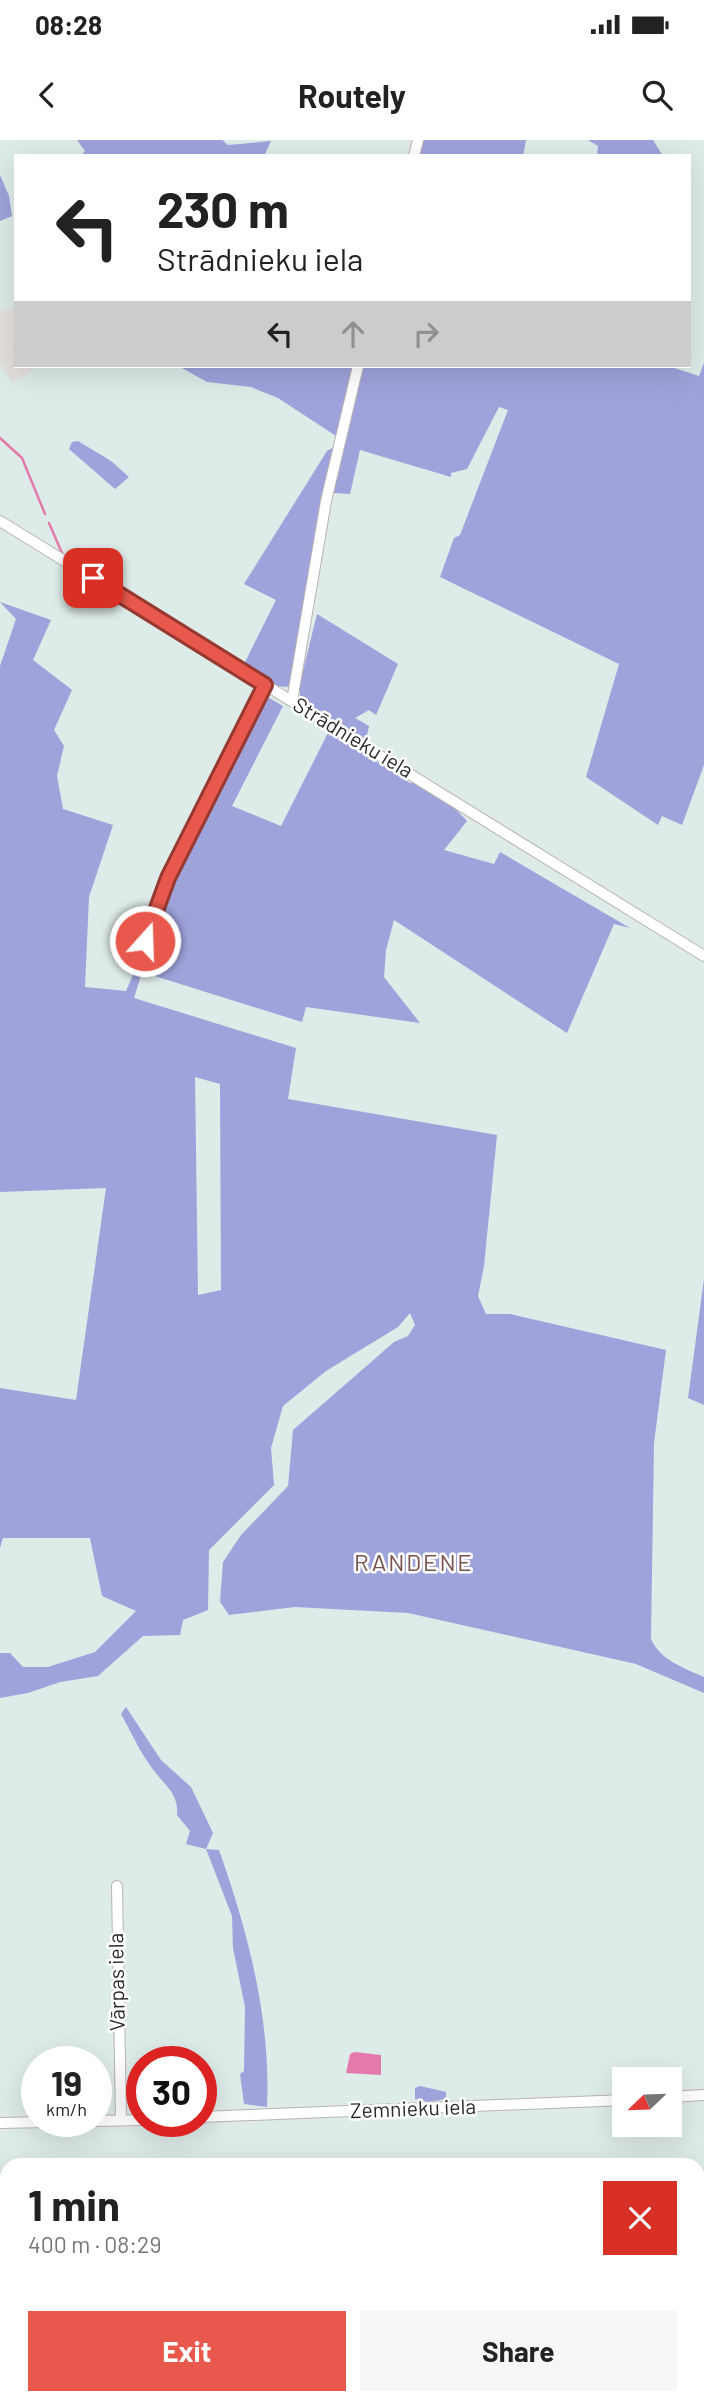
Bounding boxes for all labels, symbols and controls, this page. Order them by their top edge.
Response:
text: 08:28 [35,9,102,40]
icon: back [28,76,66,114]
text: Routely [298,76,406,114]
icon: search [638,76,676,114]
text: 230 m [157,179,289,238]
icon: left [42,182,133,273]
text: Strādnieku iela [157,239,363,277]
icon: left [261,315,299,353]
icon: ahead [334,315,372,353]
icon: right [407,315,445,353]
pin [63,548,123,608]
icon: arrive [74,559,112,597]
street label: Strādnieku iela [289,691,418,782]
position arrow [108,904,182,978]
district label: RANDENE [354,1547,474,1576]
street label: Vārpas iela [102,1933,129,2031]
speed limit sign: 30 [126,2046,217,2137]
text: 19 [51,2061,82,2103]
north arrow [612,2067,682,2137]
map controls [612,2067,682,2137]
street label: Zemnieku iela [350,2093,476,2122]
text: km/h [46,2098,87,2120]
text: 1 min [28,2179,120,2229]
button: close [603,2181,677,2255]
text: 400 m · 08:29 [28,2230,161,2258]
button: Exit [28,2311,346,2391]
button: Share [360,2311,677,2391]

